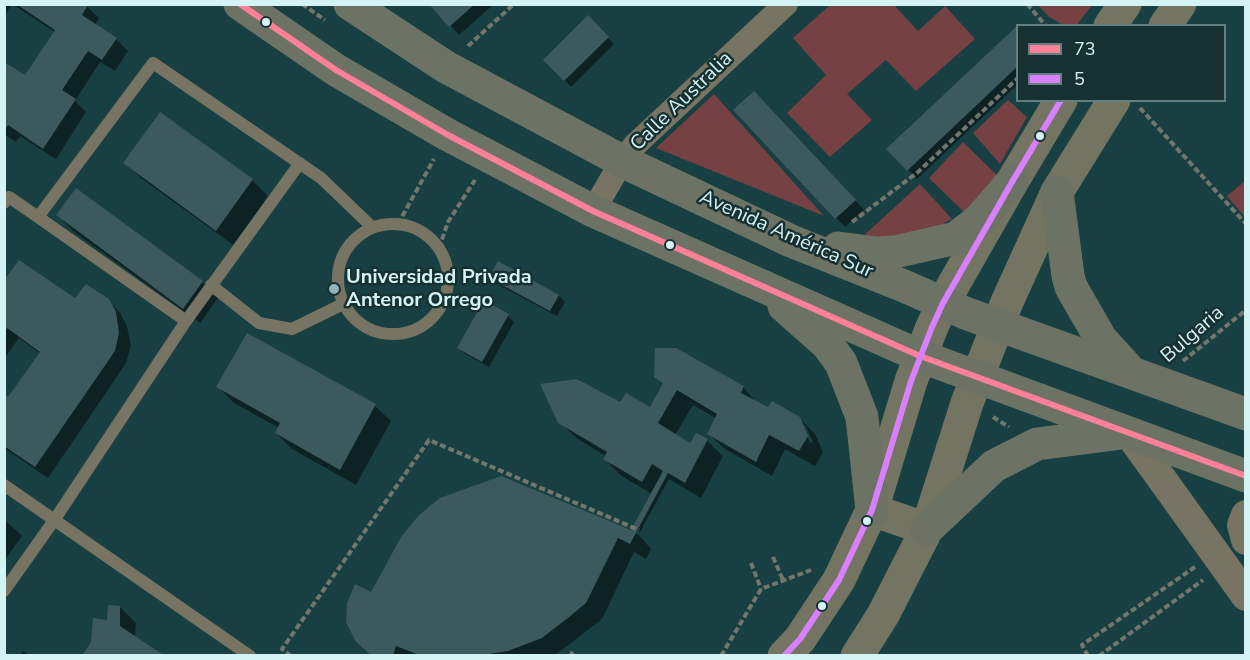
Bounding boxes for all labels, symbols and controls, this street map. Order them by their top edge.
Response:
unlabelled marker [260,16,272,28]
legend [1016,24,1226,102]
text: 73 [1074,37,1096,61]
street label: Calle Australia [626,47,738,157]
text: 5 [1074,67,1085,91]
unlabelled marker [1034,130,1046,142]
street label: Avenida América Sur [695,186,877,284]
unlabelled marker [664,239,676,251]
place label: Universidad Privada Antenor Orrego [346,266,532,313]
marker: Universidad Privada Antenor Orrego [327,282,341,296]
street label: Bulgaria [1157,301,1229,369]
unlabelled marker [861,515,873,527]
unlabelled marker [816,600,828,612]

